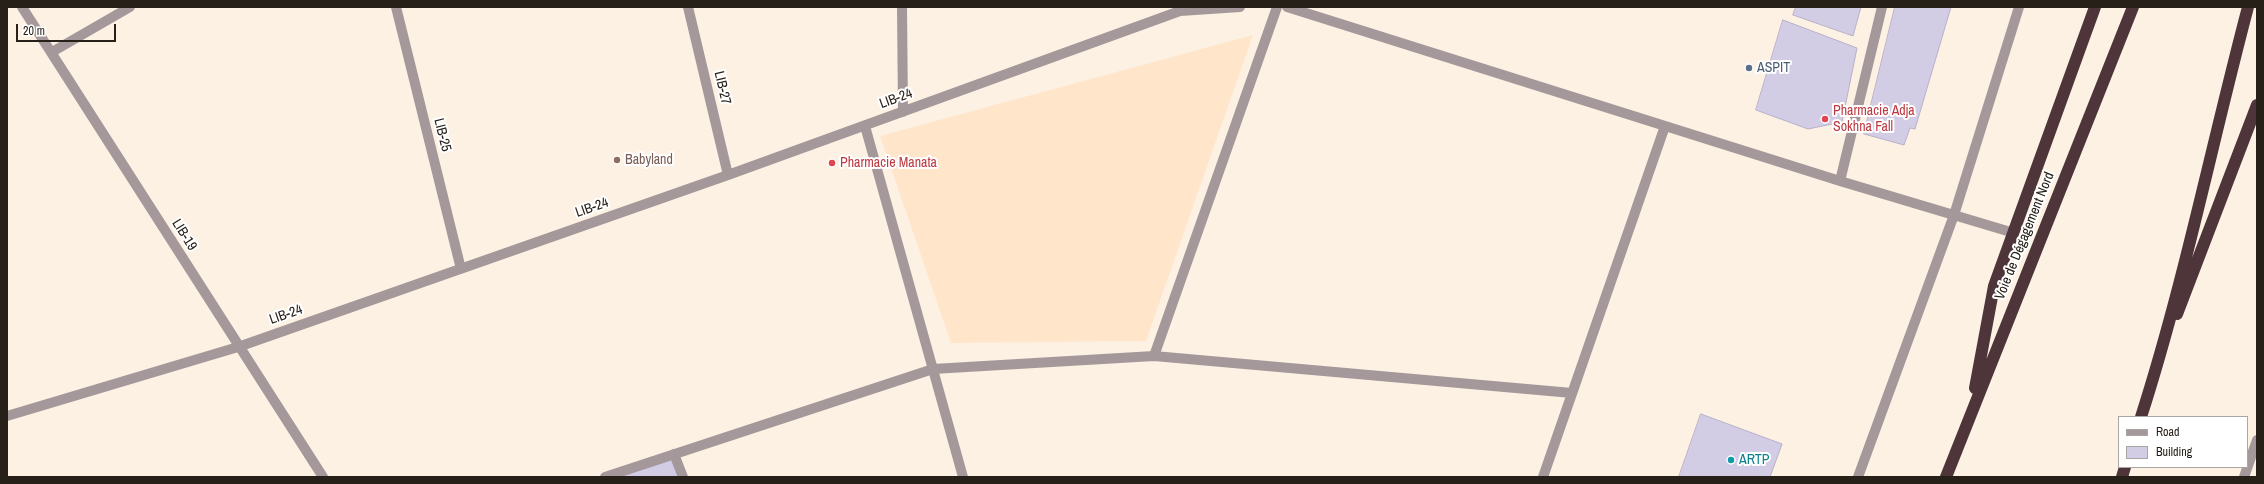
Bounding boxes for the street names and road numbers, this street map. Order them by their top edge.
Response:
street label: LIB-27 [710,70,734,106]
street label: LIB-24 [877,85,915,113]
street label: LIB-25 [430,117,454,153]
street label: Voie de Dégagement Nord [1992,170,2058,302]
street label: LIB-24 [573,195,611,221]
street label: LIB-19 [168,216,200,254]
street label: LIB-24 [267,302,305,328]

